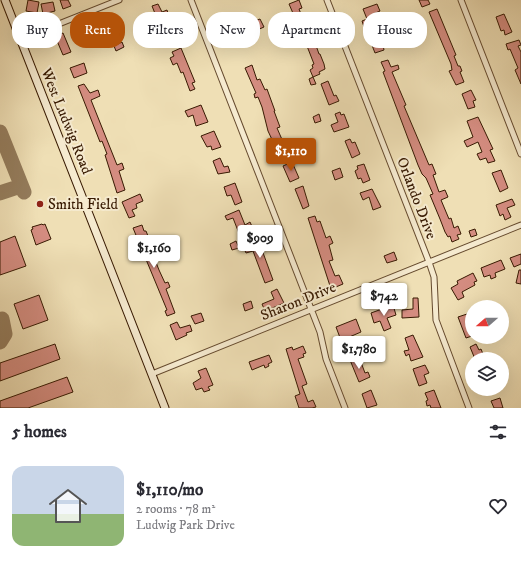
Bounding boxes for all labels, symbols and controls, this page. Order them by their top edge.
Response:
chip: Buy [12,12,62,48]
chip: Rent [70,12,125,48]
chip: Filters [133,12,198,48]
chip: New [206,12,260,48]
chip: Apartment [268,12,355,48]
chip: House [363,12,427,48]
street label: West Ludwig Road [36,64,97,177]
pin: $1,110 [258,138,324,172]
text: $1,110 [275,143,307,159]
street label: Orlando Drive [392,155,441,242]
place label: Smith Field [48,195,119,214]
marker: Smith Field [35,199,45,209]
pin: $909 [236,225,284,259]
text: $909 [246,230,274,246]
pin: $1,160 [121,235,187,269]
text: $1,160 [137,240,171,256]
street label: Sharon Drive [258,278,339,325]
pin: $742 [360,283,408,317]
text: $742 [370,288,398,304]
north arrow [465,300,509,344]
map controls [465,300,509,396]
pin: $1,780 [326,336,392,370]
text: $1,780 [342,341,376,357]
button: layers [465,352,509,396]
text: 5 homes [12,421,67,443]
icon: filters [487,421,509,443]
text: $1,110/mo [136,479,203,501]
icon: home [44,482,92,530]
icon: heart [487,495,509,517]
text: 2 rooms · 78 m² [136,501,215,517]
text: Ludwig Park Drive [136,517,235,533]

